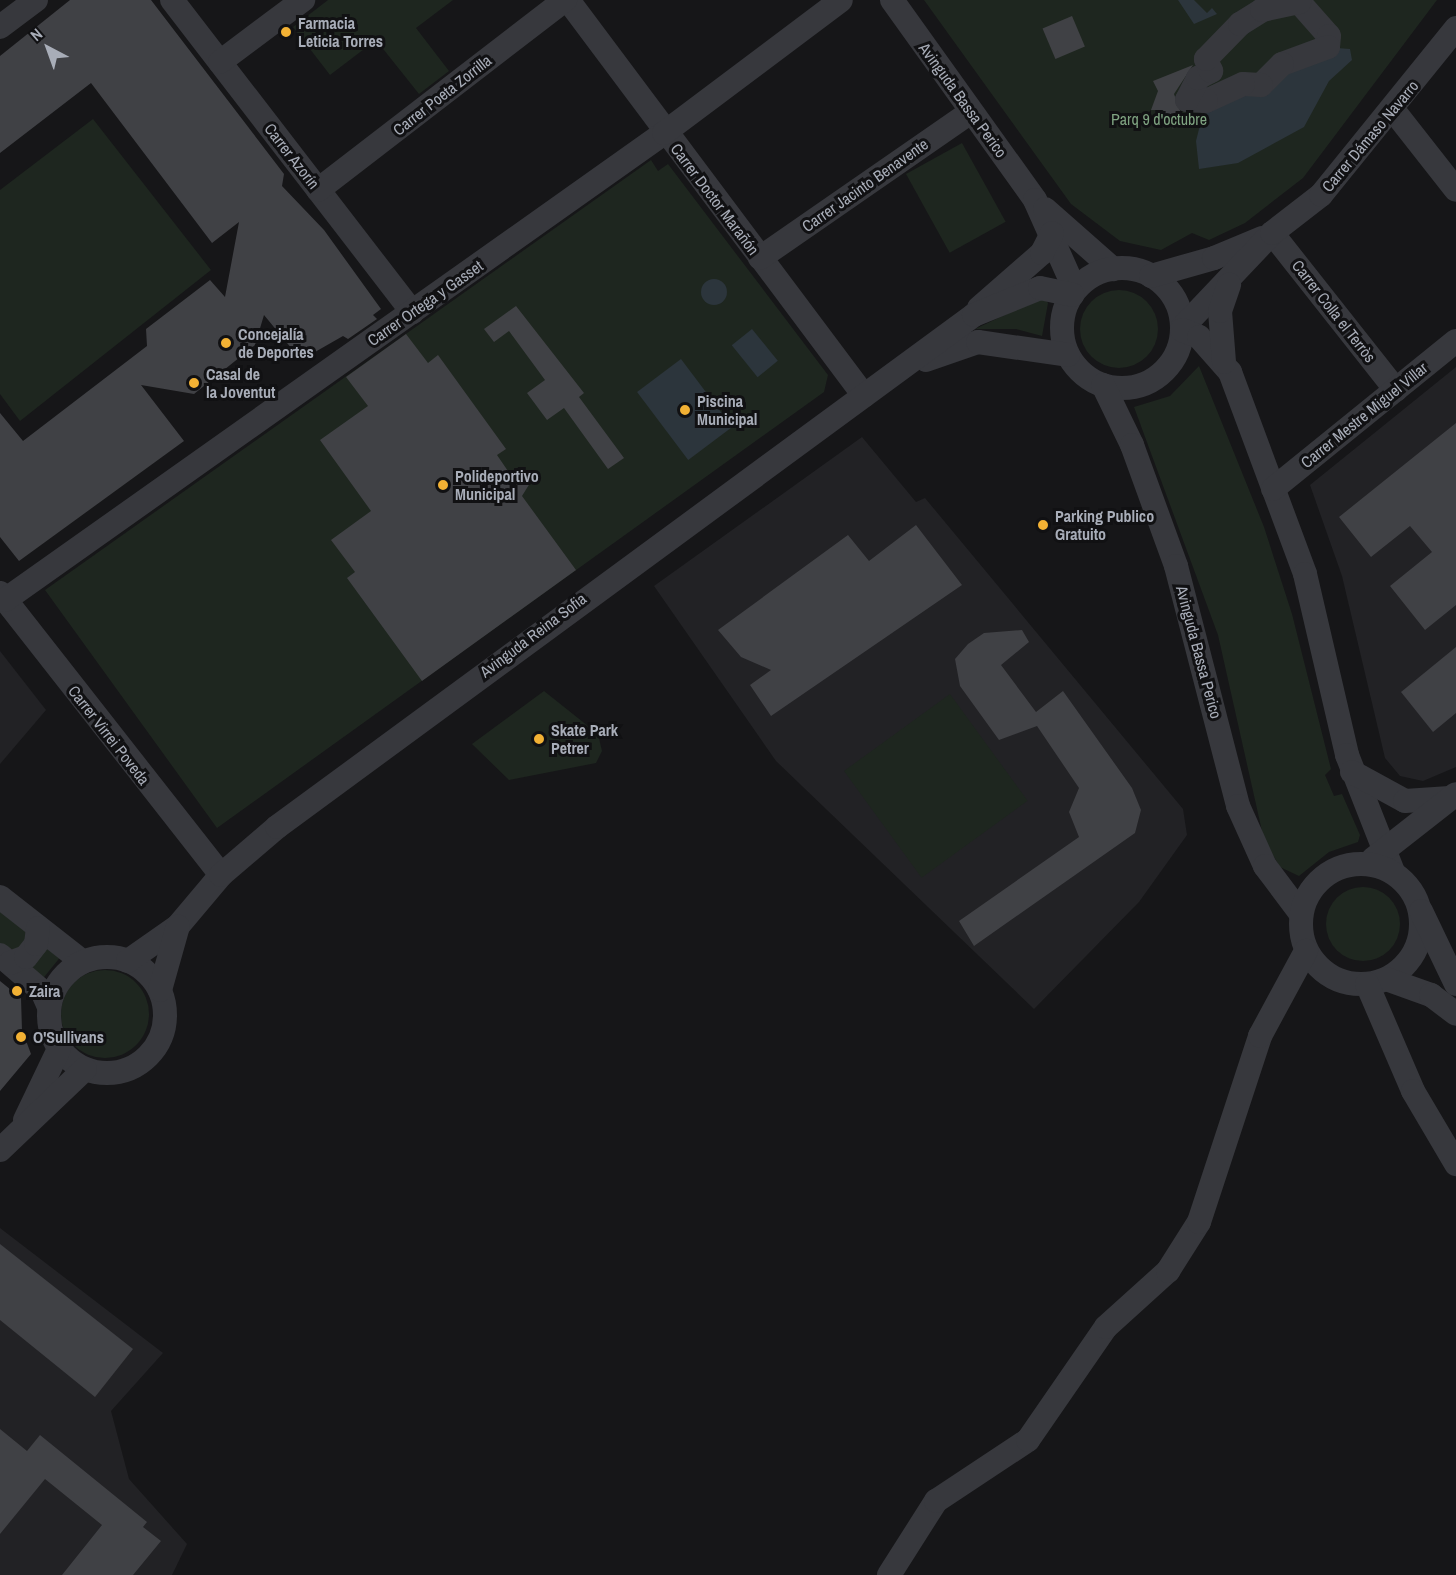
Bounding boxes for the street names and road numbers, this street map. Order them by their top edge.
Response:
street label: Avinguda Bassa Perico [915,39,1011,161]
street label: Carrer Poeta Zorrilla [389,51,495,139]
street label: Carrer Dámaso Navarro [1318,76,1422,196]
street label: Carrer Azorín [260,119,324,193]
street label: Carrer Jacinto Benavente [798,134,932,236]
street label: Carrer Doctor Marañón [667,139,763,259]
street label: Carrer Ortega y Gasset [364,256,486,350]
street label: Carrer Colla el Terròs [1288,256,1380,366]
street label: Carrer Mestre Miguel Villar [1297,358,1431,472]
street label: Avinguda Bassa Perico [1172,583,1226,721]
street label: Avinguda Reina Sofia [476,589,590,681]
street label: Carrer Virrei Poveda [64,681,154,789]

